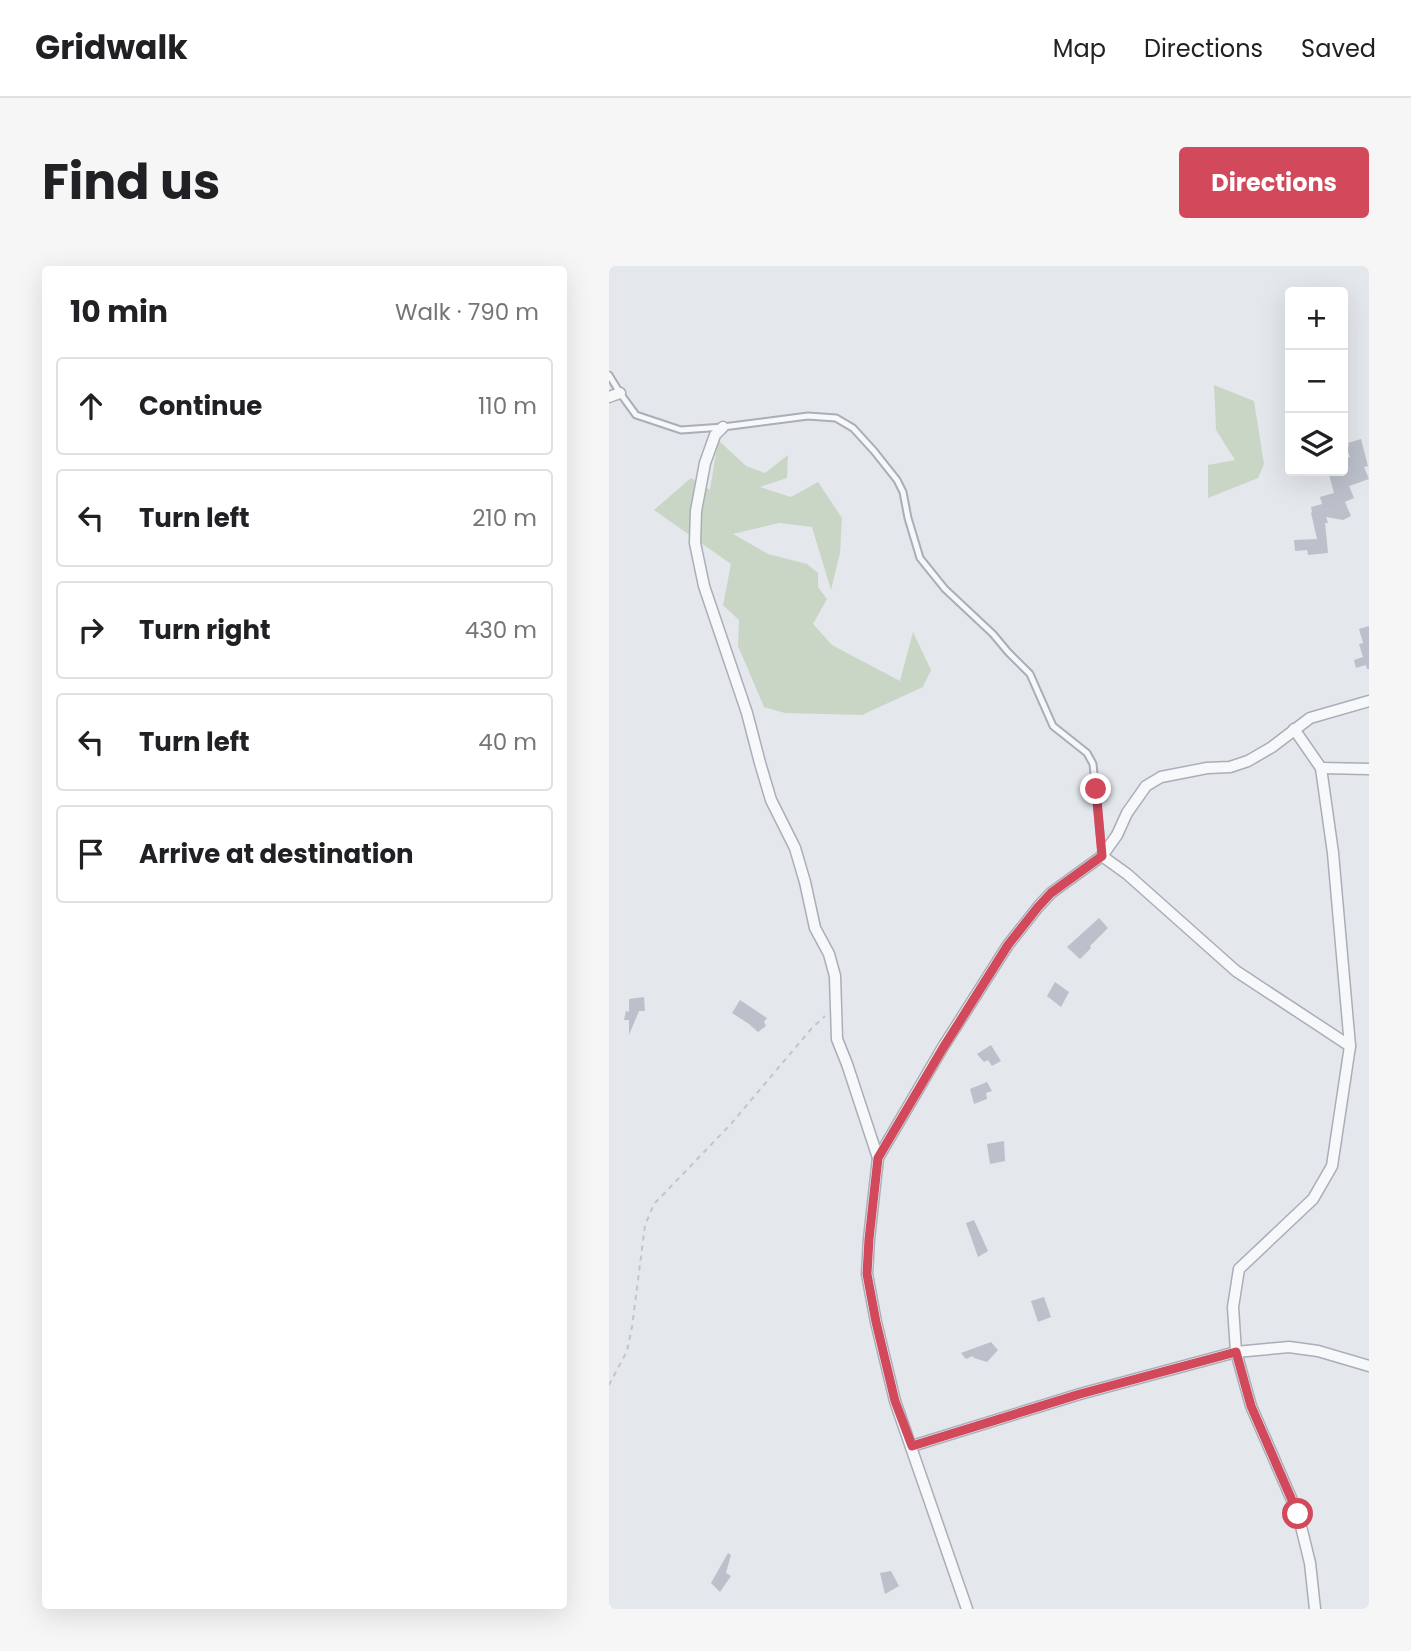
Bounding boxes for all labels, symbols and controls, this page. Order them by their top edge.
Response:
text: Gridwalk [35,24,188,71]
text: Map [1053,32,1106,65]
text: Directions [1144,32,1263,65]
text: Saved [1301,32,1376,65]
button: Directions [1179,147,1369,218]
text: Find us [42,148,220,216]
map controls [1285,287,1348,476]
button: + [1285,287,1348,350]
text: 10 min [70,290,168,333]
text: Walk · 790 m [395,296,539,328]
button: − [1285,350,1348,413]
icon: ahead [72,387,110,425]
text: Continue [139,388,262,424]
text: 110 m [478,390,537,422]
button: layers [1285,413,1348,476]
icon: left [72,499,110,537]
text: Turn left [139,500,250,536]
text: 210 m [472,502,537,534]
icon: right [72,611,110,649]
text: Turn right [139,612,271,648]
text: 430 m [465,614,537,646]
icon: left [72,723,110,761]
text: Turn left [139,724,250,760]
text: 40 m [478,726,537,758]
route end [1080,773,1111,804]
icon: arrive [72,835,110,873]
text: Arrive at destination [139,836,414,872]
route start [1282,1498,1313,1529]

